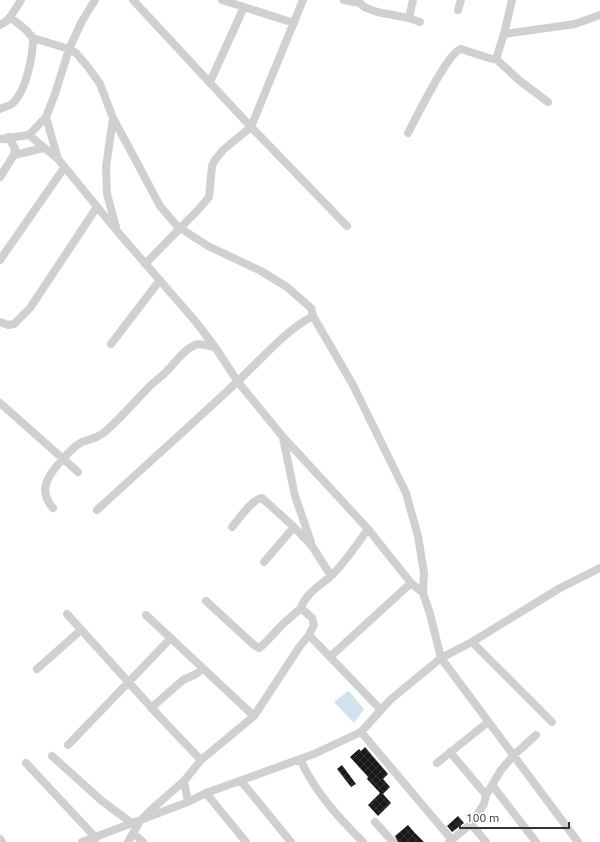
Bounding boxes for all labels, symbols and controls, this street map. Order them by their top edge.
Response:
scale bar [460,804,569,830]
text: 100 m [466,811,499,824]

